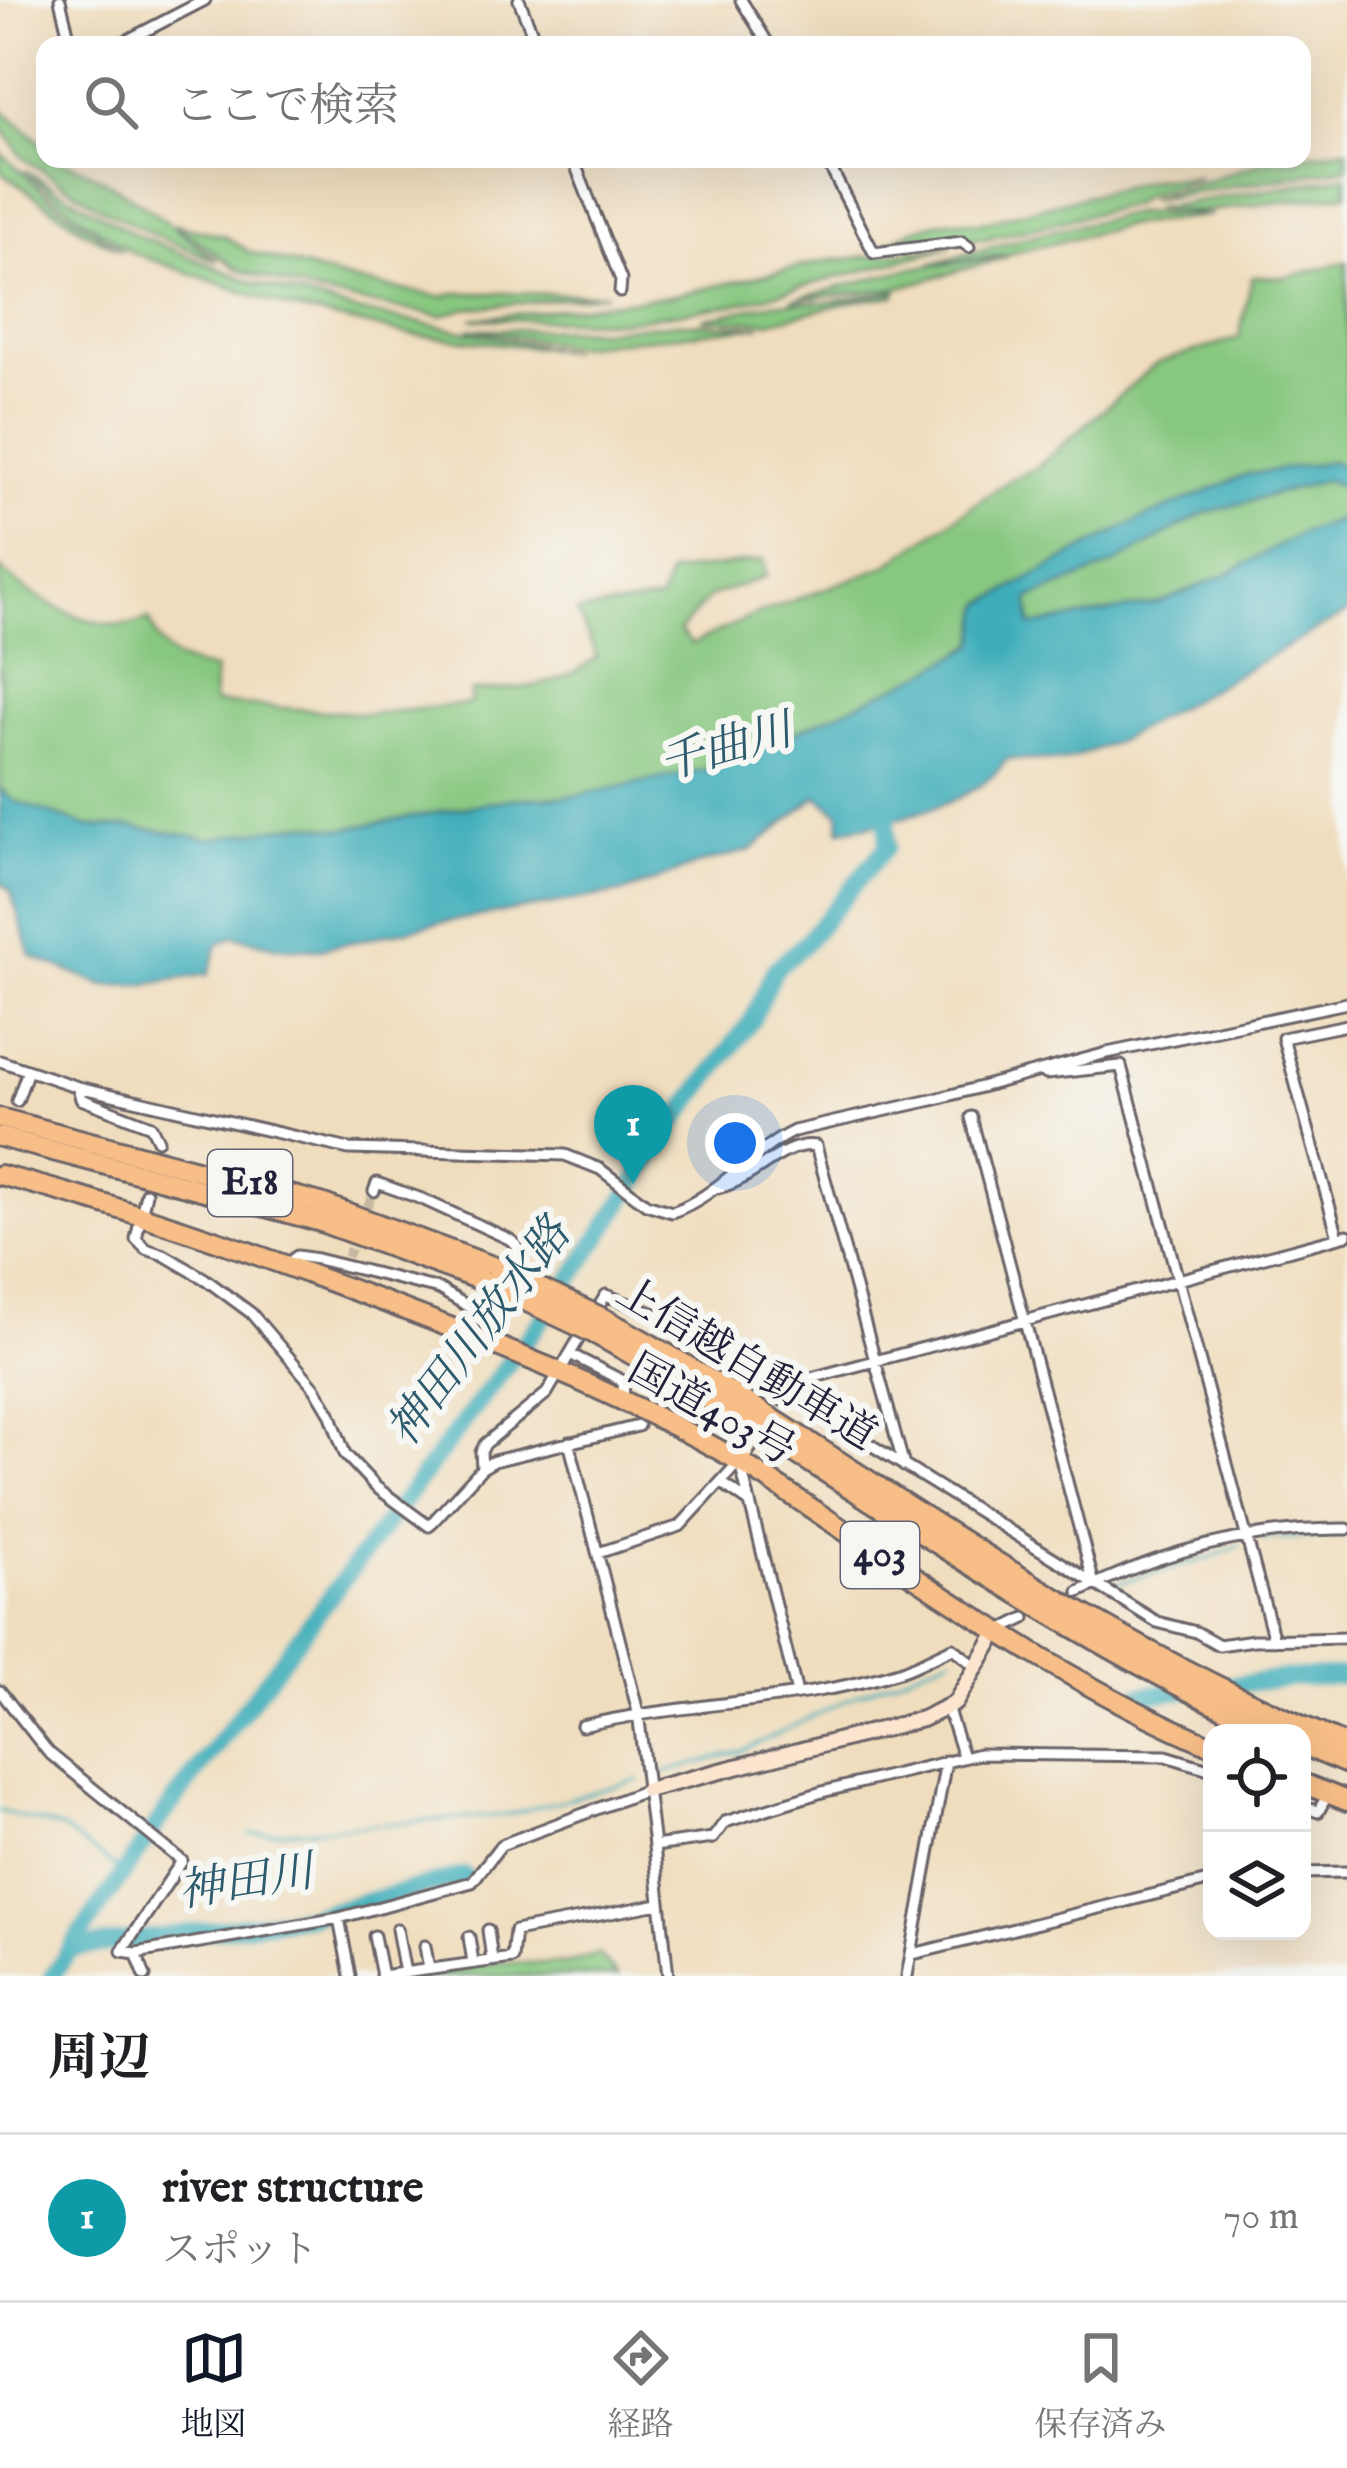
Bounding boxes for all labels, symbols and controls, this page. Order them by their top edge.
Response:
search box [36,36,1311,168]
icon: search [78,69,144,135]
text: ここで検索 [174,79,399,136]
water label: 千曲川 [653,702,804,795]
pin: 1 [594,1085,672,1184]
your location [705,1113,765,1173]
road number: E18 [208,1150,292,1216]
water label: 神田川放水路 [376,1206,586,1458]
street label: 上信越自動車道 [606,1267,886,1463]
street label: 国道403号 [618,1343,804,1479]
road number: 403 [841,1522,919,1588]
map controls [1203,1724,1311,1940]
button: locate [1203,1724,1311,1832]
button: layers [1203,1832,1311,1940]
water label: 神田川 [175,1844,322,1922]
text: 周辺 [48,2028,150,2093]
text: river structure [162,2160,423,2217]
text: 1 [80,2193,94,2242]
text: 70 m [1223,2193,1299,2242]
text: スポット [162,2227,318,2276]
tab: 地図 [181,2325,247,2447]
tab: 経路 [608,2325,674,2447]
tab: 保存済み [1035,2325,1167,2447]

